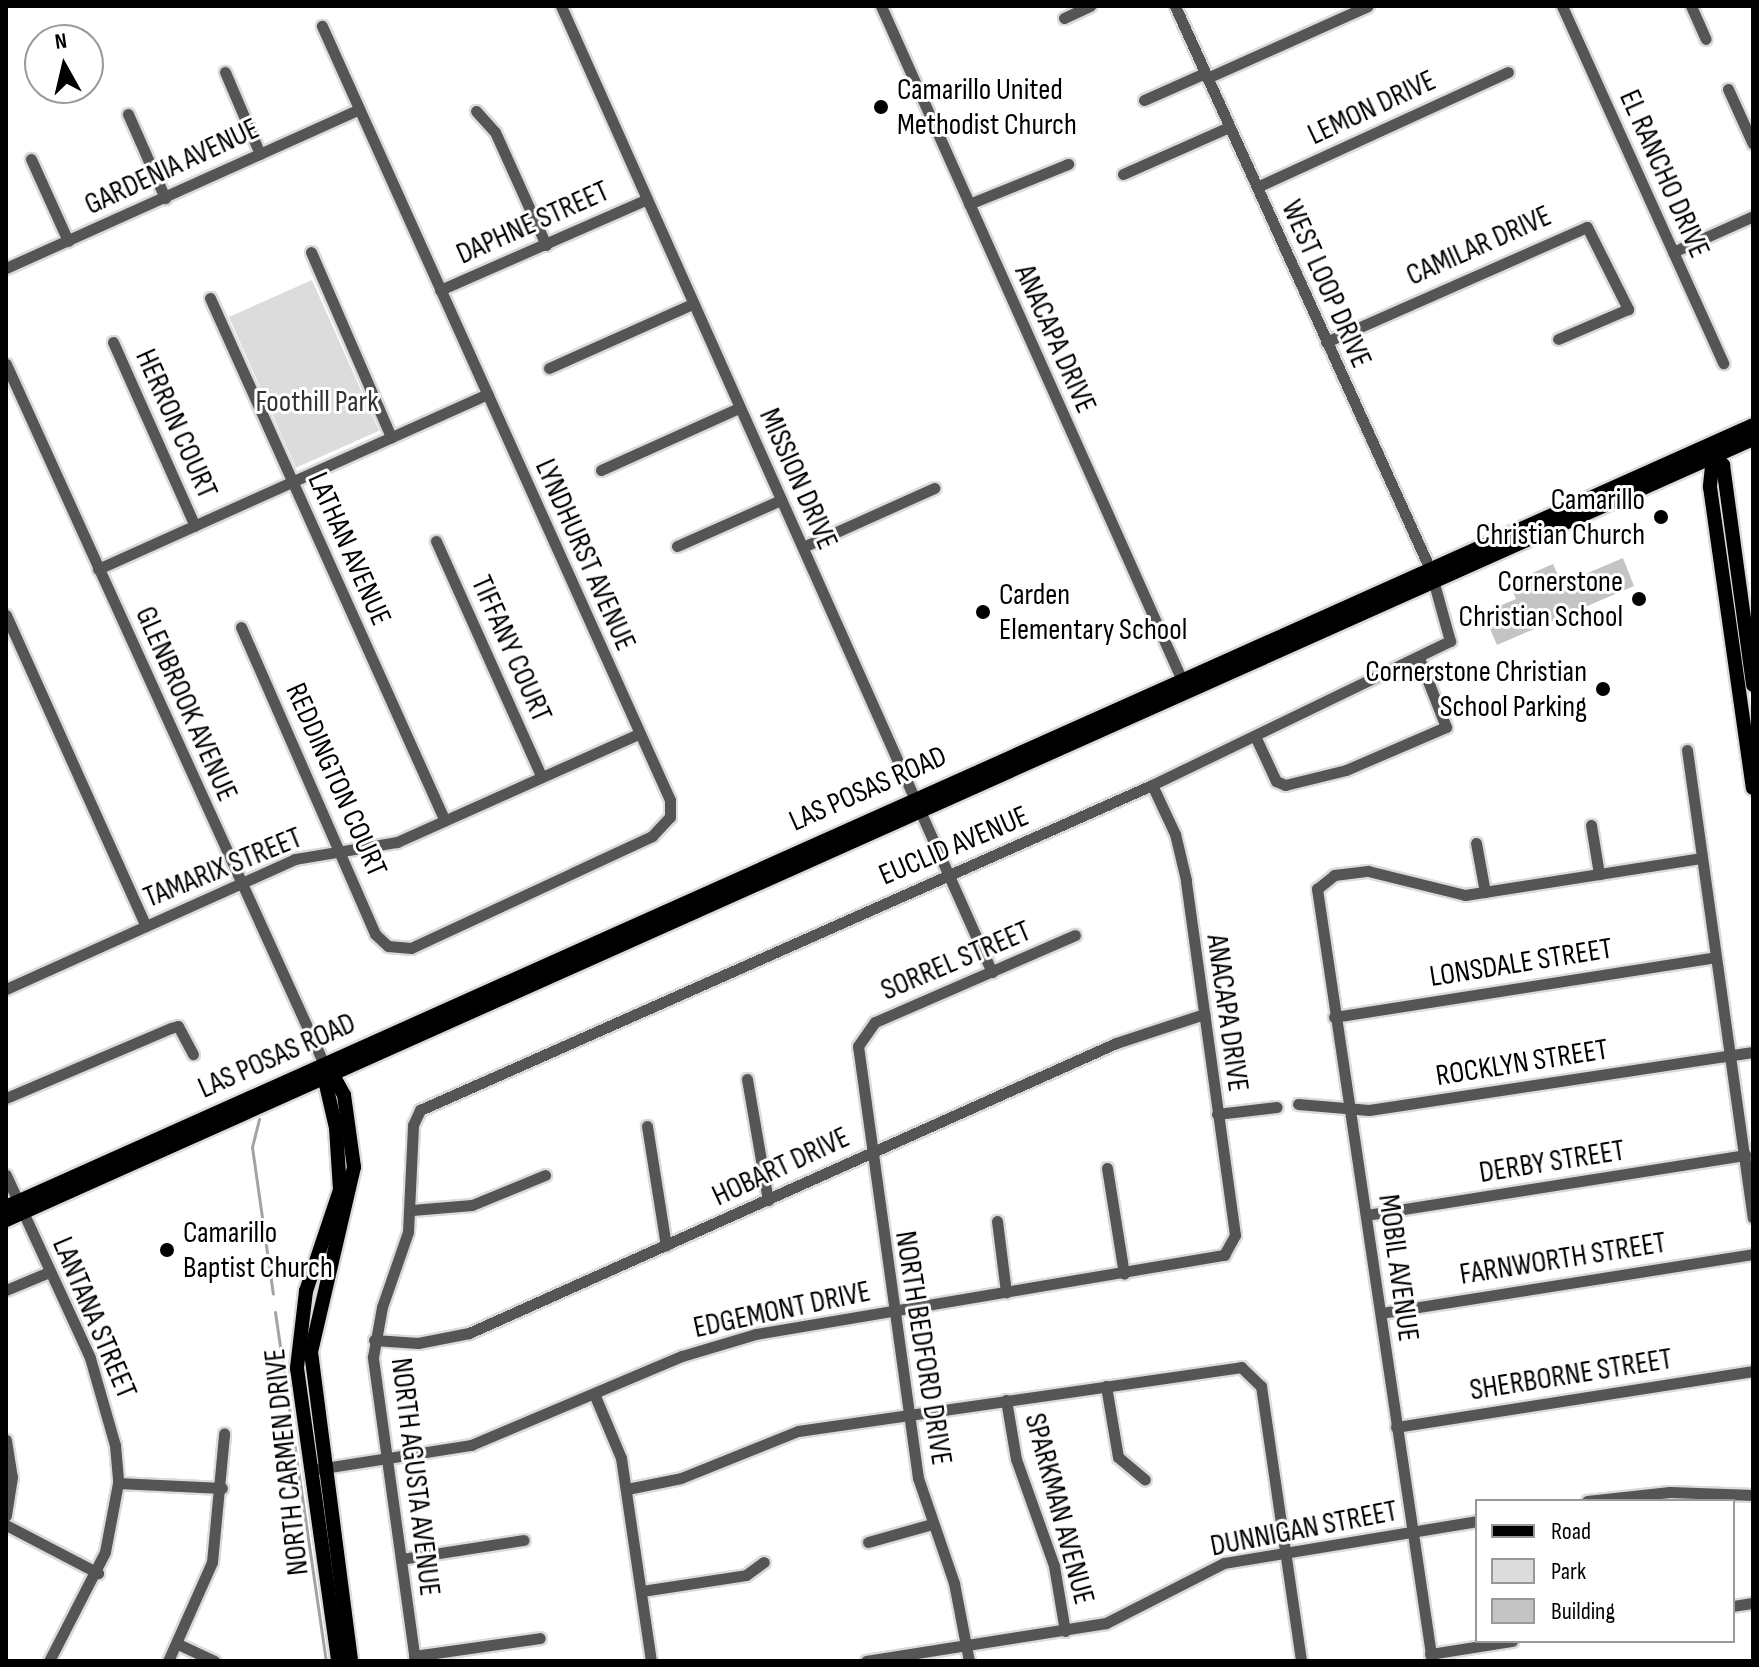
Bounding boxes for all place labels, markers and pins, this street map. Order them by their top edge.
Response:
place label: Camarillo United Methodist Church [897,72,1077,142]
marker: Camarillo United Methodist Church [872,98,890,116]
place label: Camarillo Christian Church [1476,482,1645,552]
marker: Camarillo Christian Church [1652,508,1670,526]
place label: Cornerstone Christian School [1459,564,1623,634]
place label: Carden Elementary School [999,577,1187,648]
marker: Cornerstone Christian School [1630,590,1648,608]
marker: Carden Elementary School [974,603,992,621]
place label: Cornerstone Christian School Parking [1365,654,1587,724]
marker: Cornerstone Christian School Parking [1594,680,1612,698]
place label: Camarillo Baptist Church [183,1215,333,1286]
marker: Camarillo Baptist Church [158,1241,176,1259]

